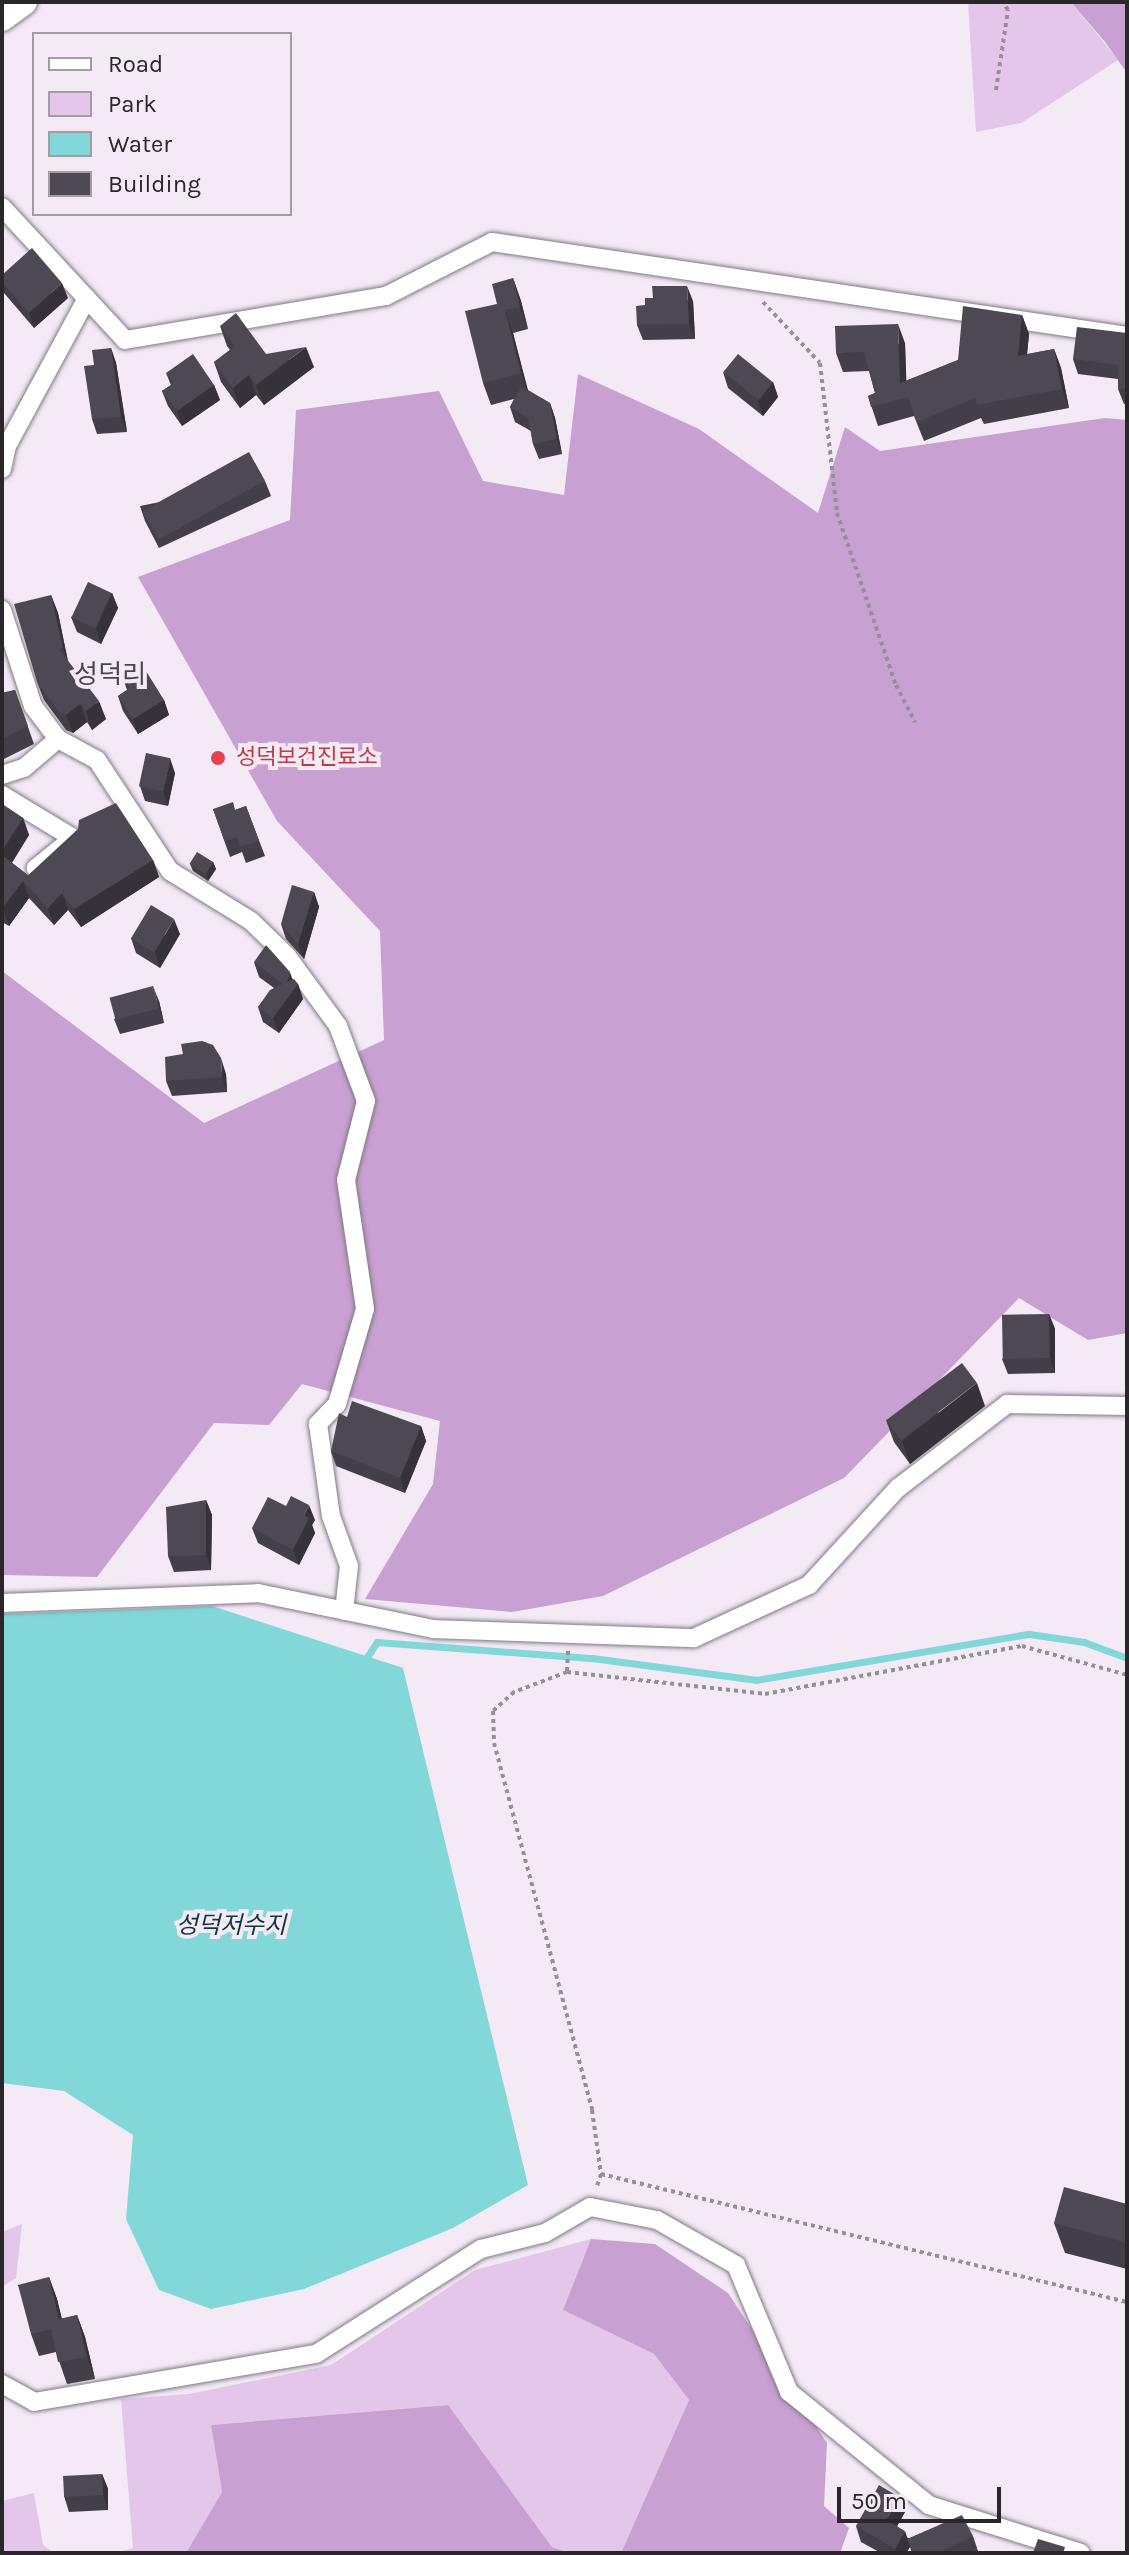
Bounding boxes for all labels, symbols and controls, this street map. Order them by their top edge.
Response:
legend [32,32,292,216]
text: Road [108,50,163,78]
text: Park [108,90,157,118]
text: Water [108,130,172,158]
text: Building [108,170,201,198]
district label: 성덕리 [74,659,146,691]
place label: 성덕보건진료소 [236,745,378,771]
marker: 성덕보건진료소 [207,747,229,769]
water label: 성덕저수지 [176,1912,286,1940]
scale bar [841,2471,1005,2521]
text: 50 m [851,2487,907,2515]

